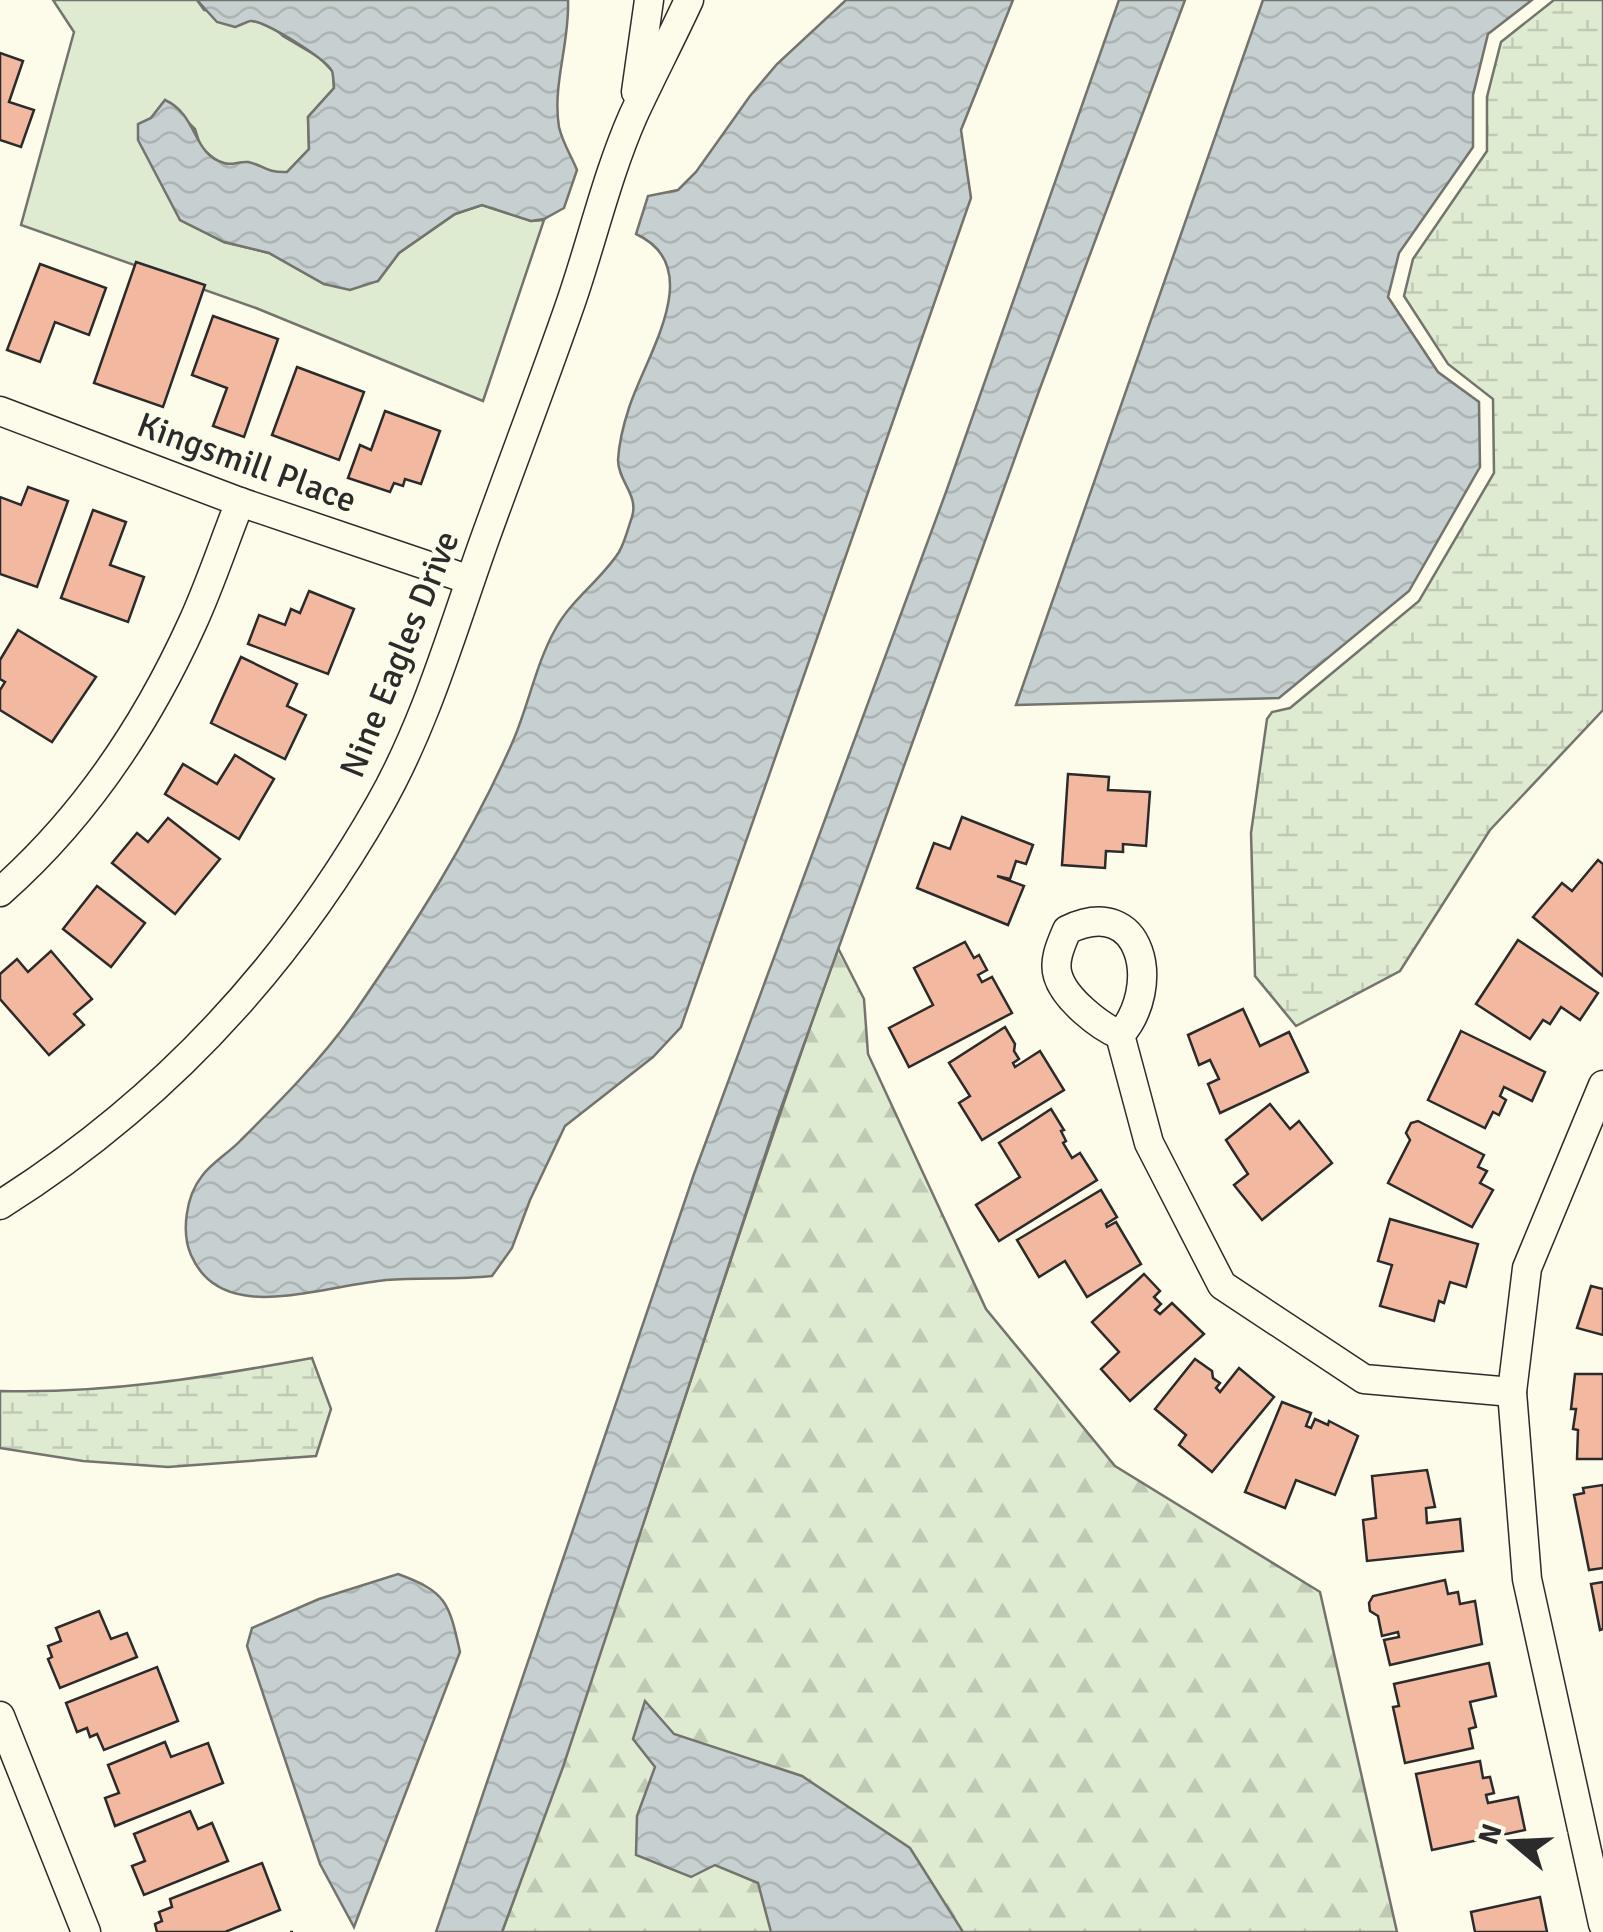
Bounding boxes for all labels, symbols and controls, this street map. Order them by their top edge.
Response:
street label: Kingsmill Place [131,403,362,522]
street label: Nine Eagles Drive [330,525,468,784]
north arrow [1463,1792,1563,1892]
text: N [1471,1819,1510,1849]

